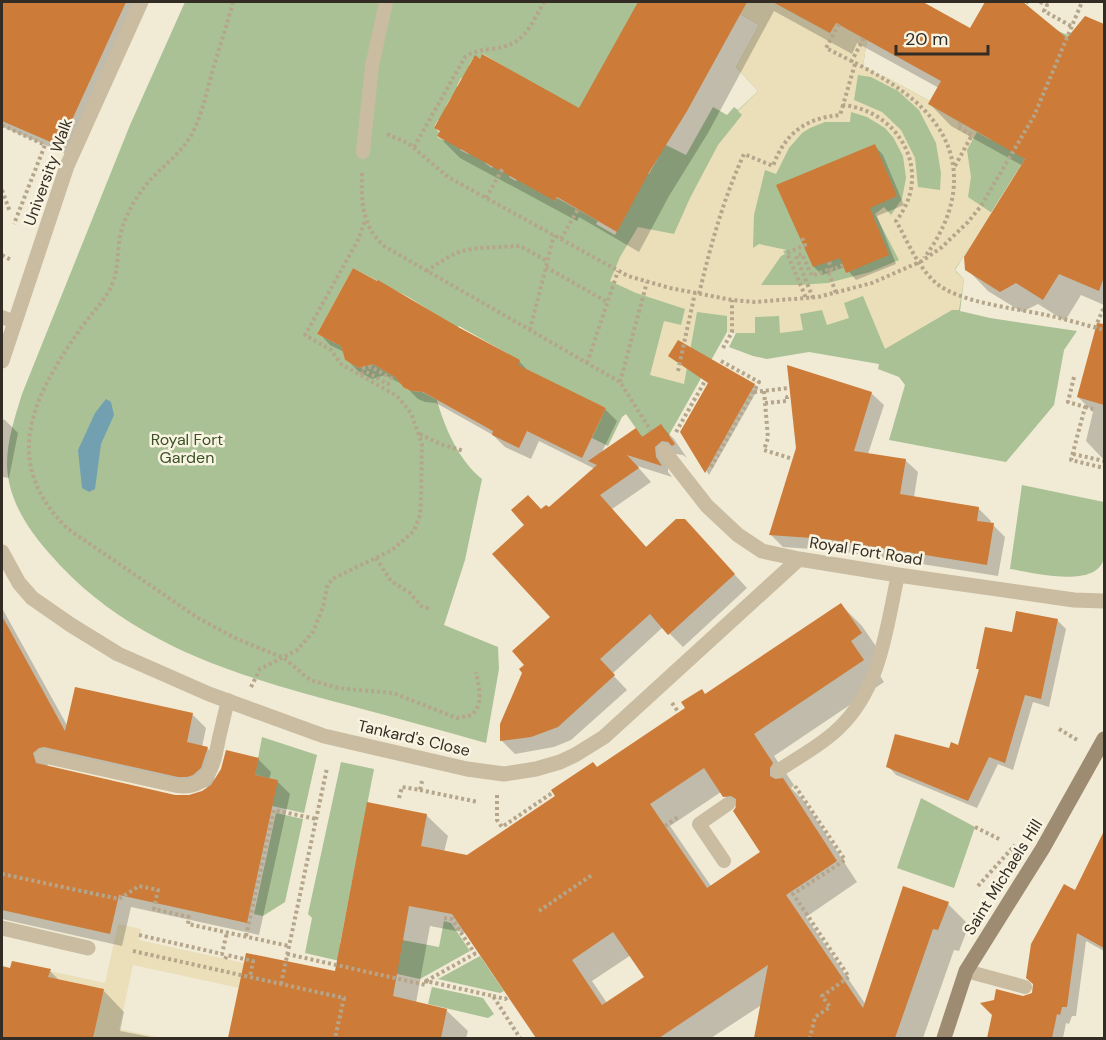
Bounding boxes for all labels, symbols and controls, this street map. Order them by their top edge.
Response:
scale bar [896,18,988,56]
text: 20 m [905,27,948,51]
street label: University Walk [19,115,77,229]
park label: Royal Fort Garden [151,429,223,468]
street label: Royal Fort Road [808,532,924,570]
street label: Tankard's Close [356,715,472,761]
street label: Saint Michaels Hill [959,815,1047,939]

